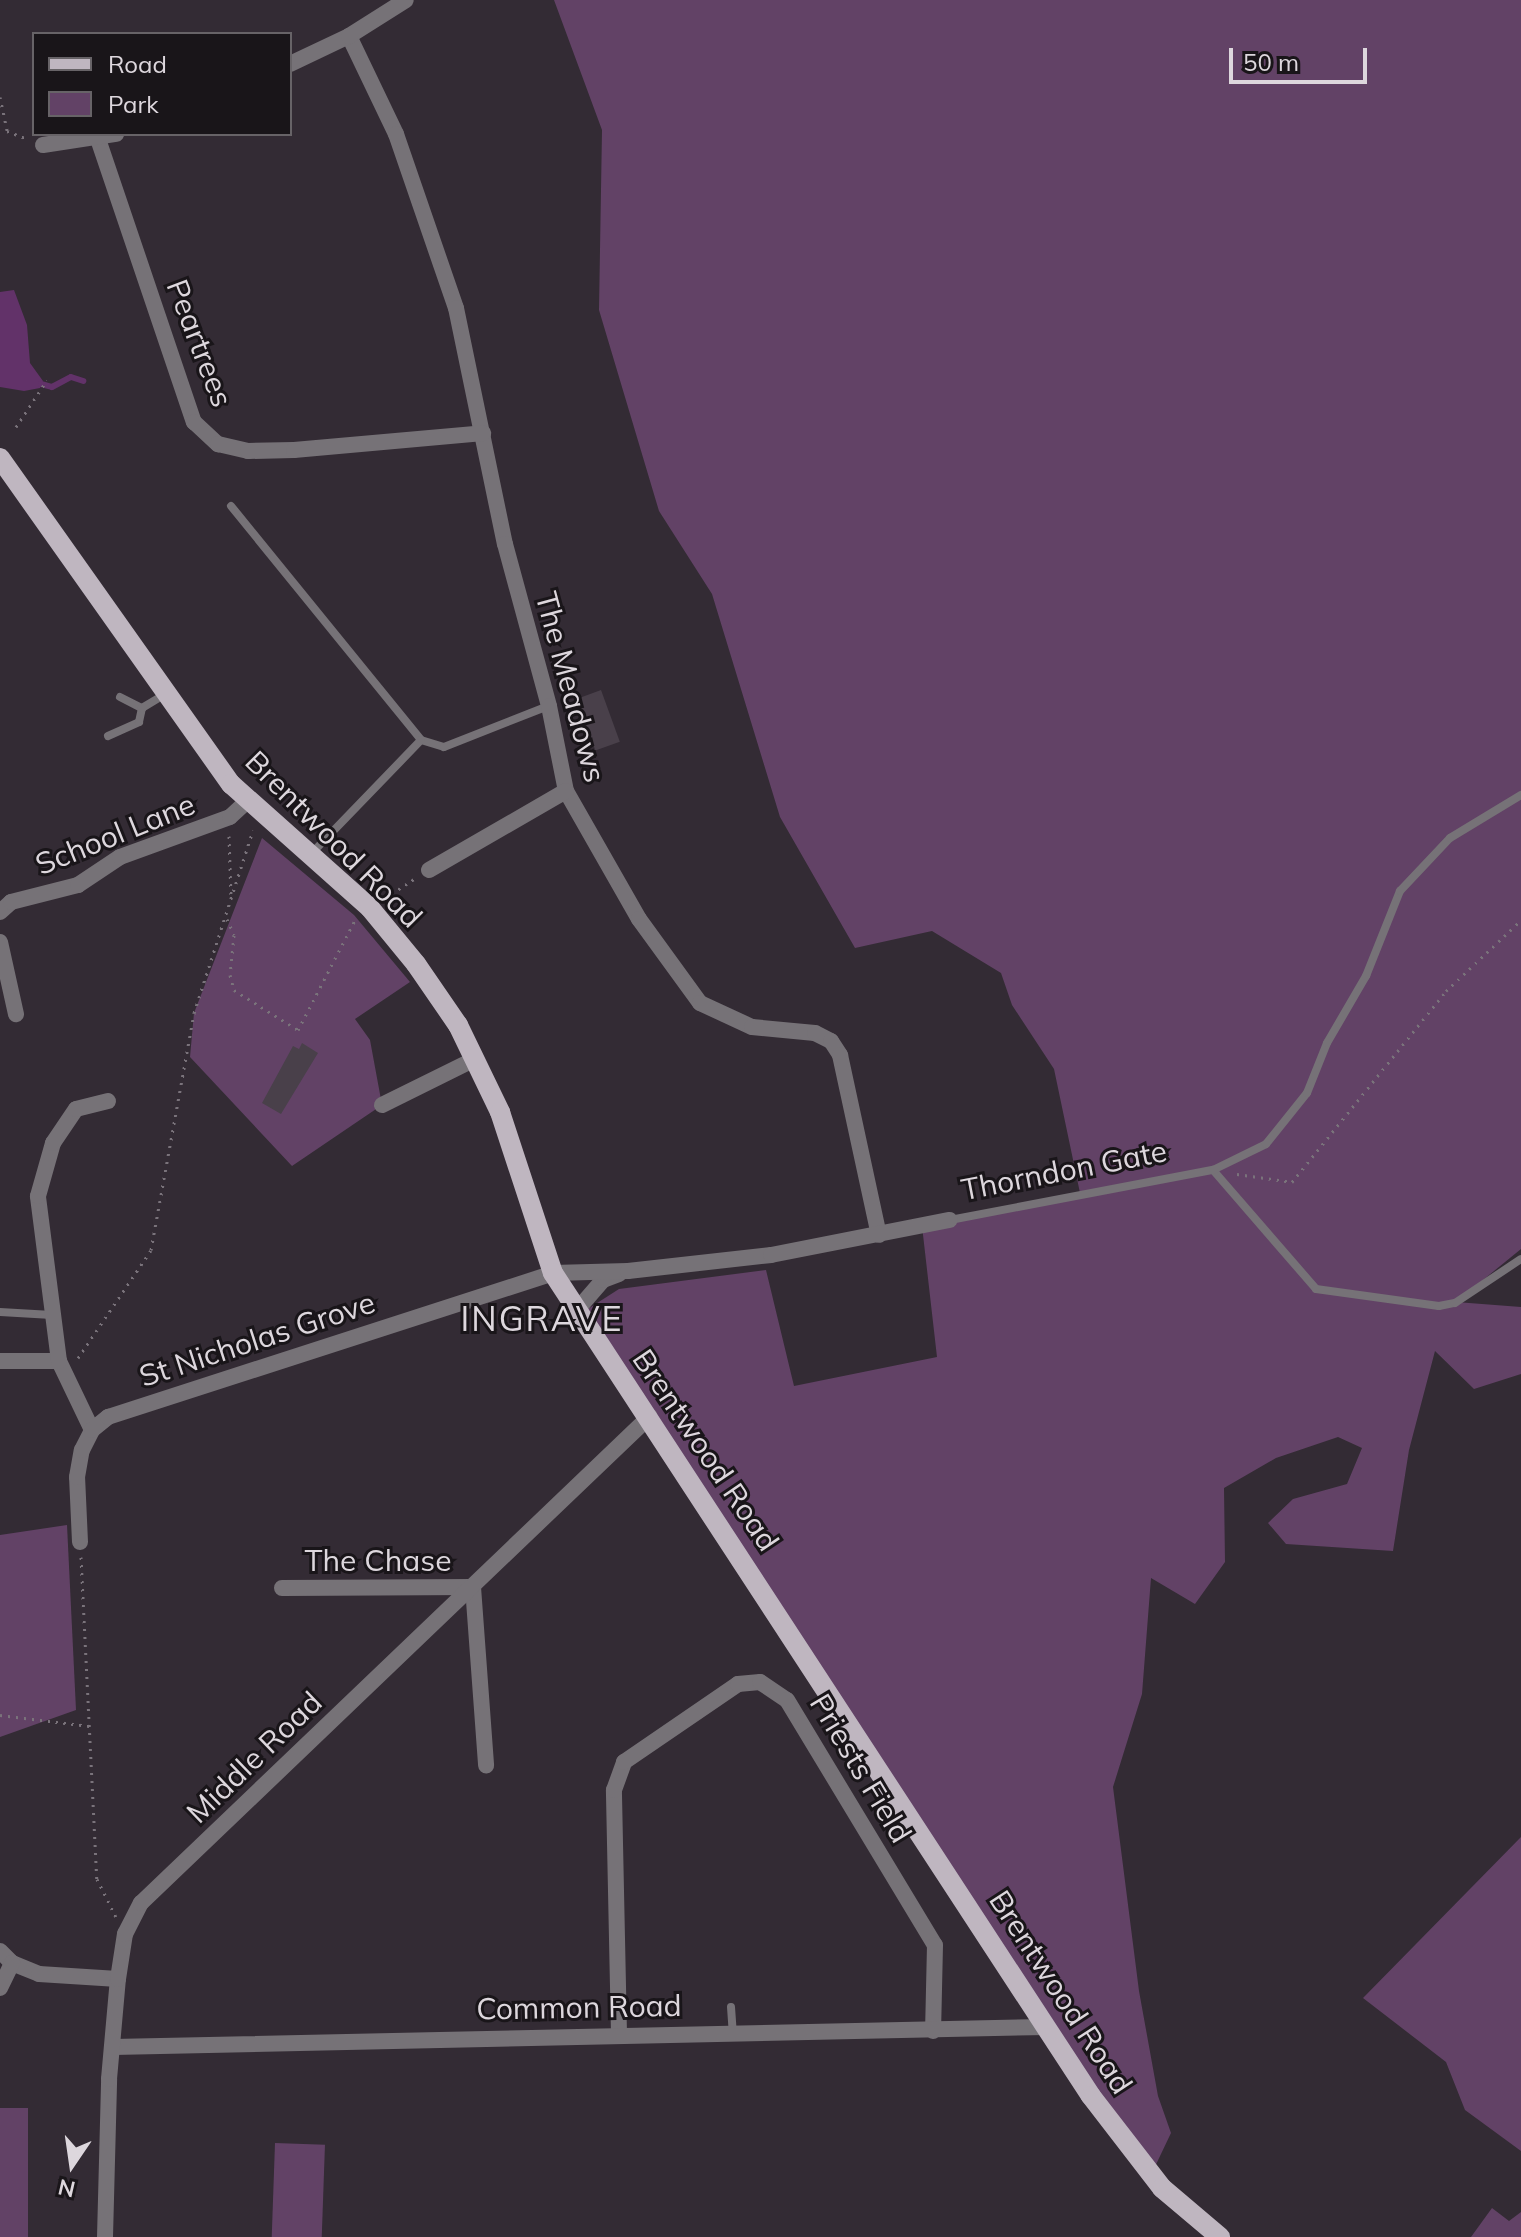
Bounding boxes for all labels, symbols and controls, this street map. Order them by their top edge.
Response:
legend [32,32,292,136]
scale bar [1233,32,1371,82]
text: 50 m [1243,47,1299,77]
text: Road [108,49,167,79]
text: Park [108,89,159,119]
street label: Peartrees [159,274,241,412]
street label: The Meadows [528,588,614,786]
street label: Brentwood Road [238,743,430,935]
street label: School Lane [30,786,200,882]
street label: Thorndon Gate [958,1132,1170,1208]
street label: St Nicholas Grove [135,1284,379,1394]
district label: INGRAVE [460,1299,624,1339]
street label: Brentwood Road [625,1342,787,1558]
street label: The Chase [304,1542,452,1578]
street label: Middle Road [179,1684,329,1830]
street label: Priests Field [803,1687,919,1849]
street label: Brentwood Road [982,1884,1140,2100]
street label: Common Road [476,1987,682,2027]
north arrow [32,2125,112,2205]
text: N [55,2173,78,2204]

